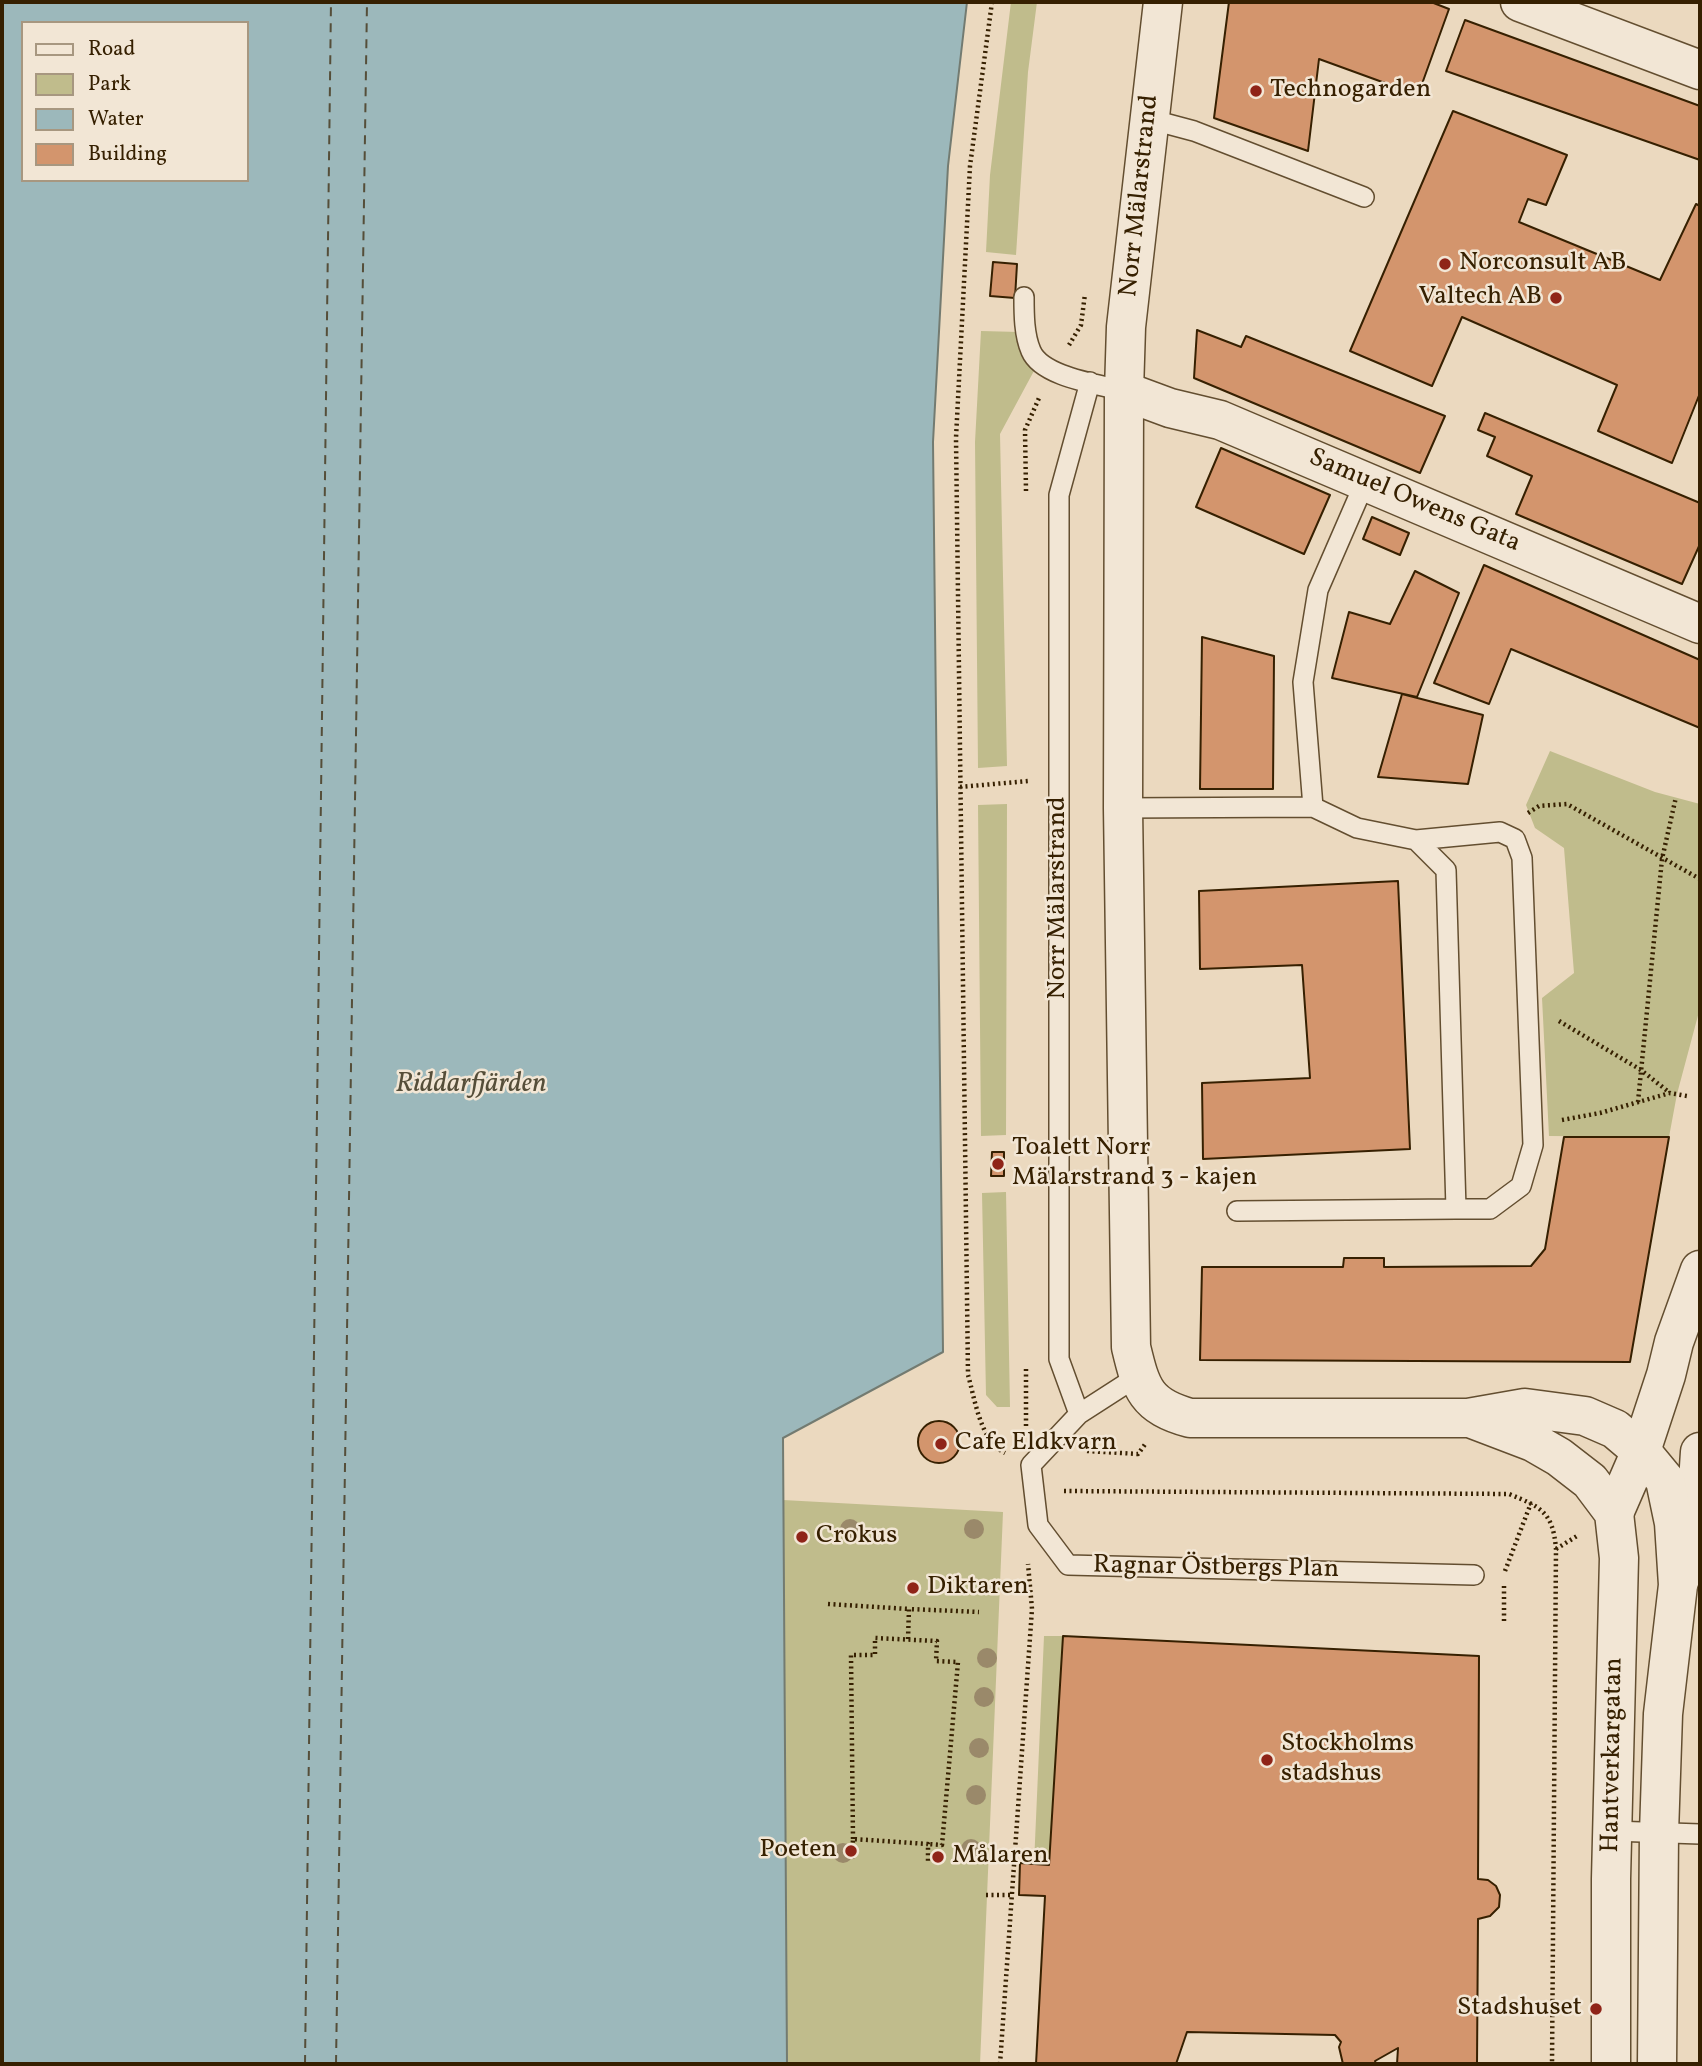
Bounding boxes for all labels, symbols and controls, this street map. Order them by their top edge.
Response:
legend [21,21,248,182]
text: Road [88,35,135,64]
text: Park [88,70,131,99]
place label: Technogarden [1270,75,1431,107]
marker: Technogarden [1248,83,1264,99]
street label: Norr Mälarstrand [1115,93,1167,299]
text: Water [88,105,144,134]
text: Building [88,140,167,169]
place label: Norconsult AB [1459,248,1626,280]
marker: Norconsult AB [1437,256,1453,272]
place label: Valtech AB [1418,282,1542,314]
marker: Valtech AB [1548,290,1564,306]
street label: Samuel Owens Gata [1303,443,1525,561]
street label: Norr Mälarstrand [1043,796,1075,1000]
water label: Riddarfjärden [396,1069,546,1103]
place label: Toalett Norr Mälarstrand 3 - kajen [1012,1133,1257,1194]
marker: Toalett Norr Mälarstrand 3 - kajen [990,1156,1006,1172]
place label: Cafe Eldkvarn [955,1428,1117,1460]
marker: Cafe Eldkvarn [933,1436,949,1452]
place label: Crokus [816,1521,897,1553]
marker: Crokus [794,1529,810,1545]
street label: Ragnar Östbergs Plan [1093,1551,1339,1587]
place label: Diktaren [927,1572,1029,1604]
marker: Diktaren [905,1580,921,1596]
street label: Hantverkargatan [1597,1657,1631,1853]
place label: Stockholms stadshus [1281,1729,1414,1790]
marker: Stockholms stadshus [1259,1752,1275,1768]
place label: Poeten [760,1835,837,1867]
place label: Målaren [952,1841,1049,1873]
marker: Poeten [843,1843,859,1859]
marker: Målaren [930,1849,946,1865]
place label: Stadshuset [1457,1993,1582,2025]
marker: Stadshuset [1588,2001,1604,2017]

